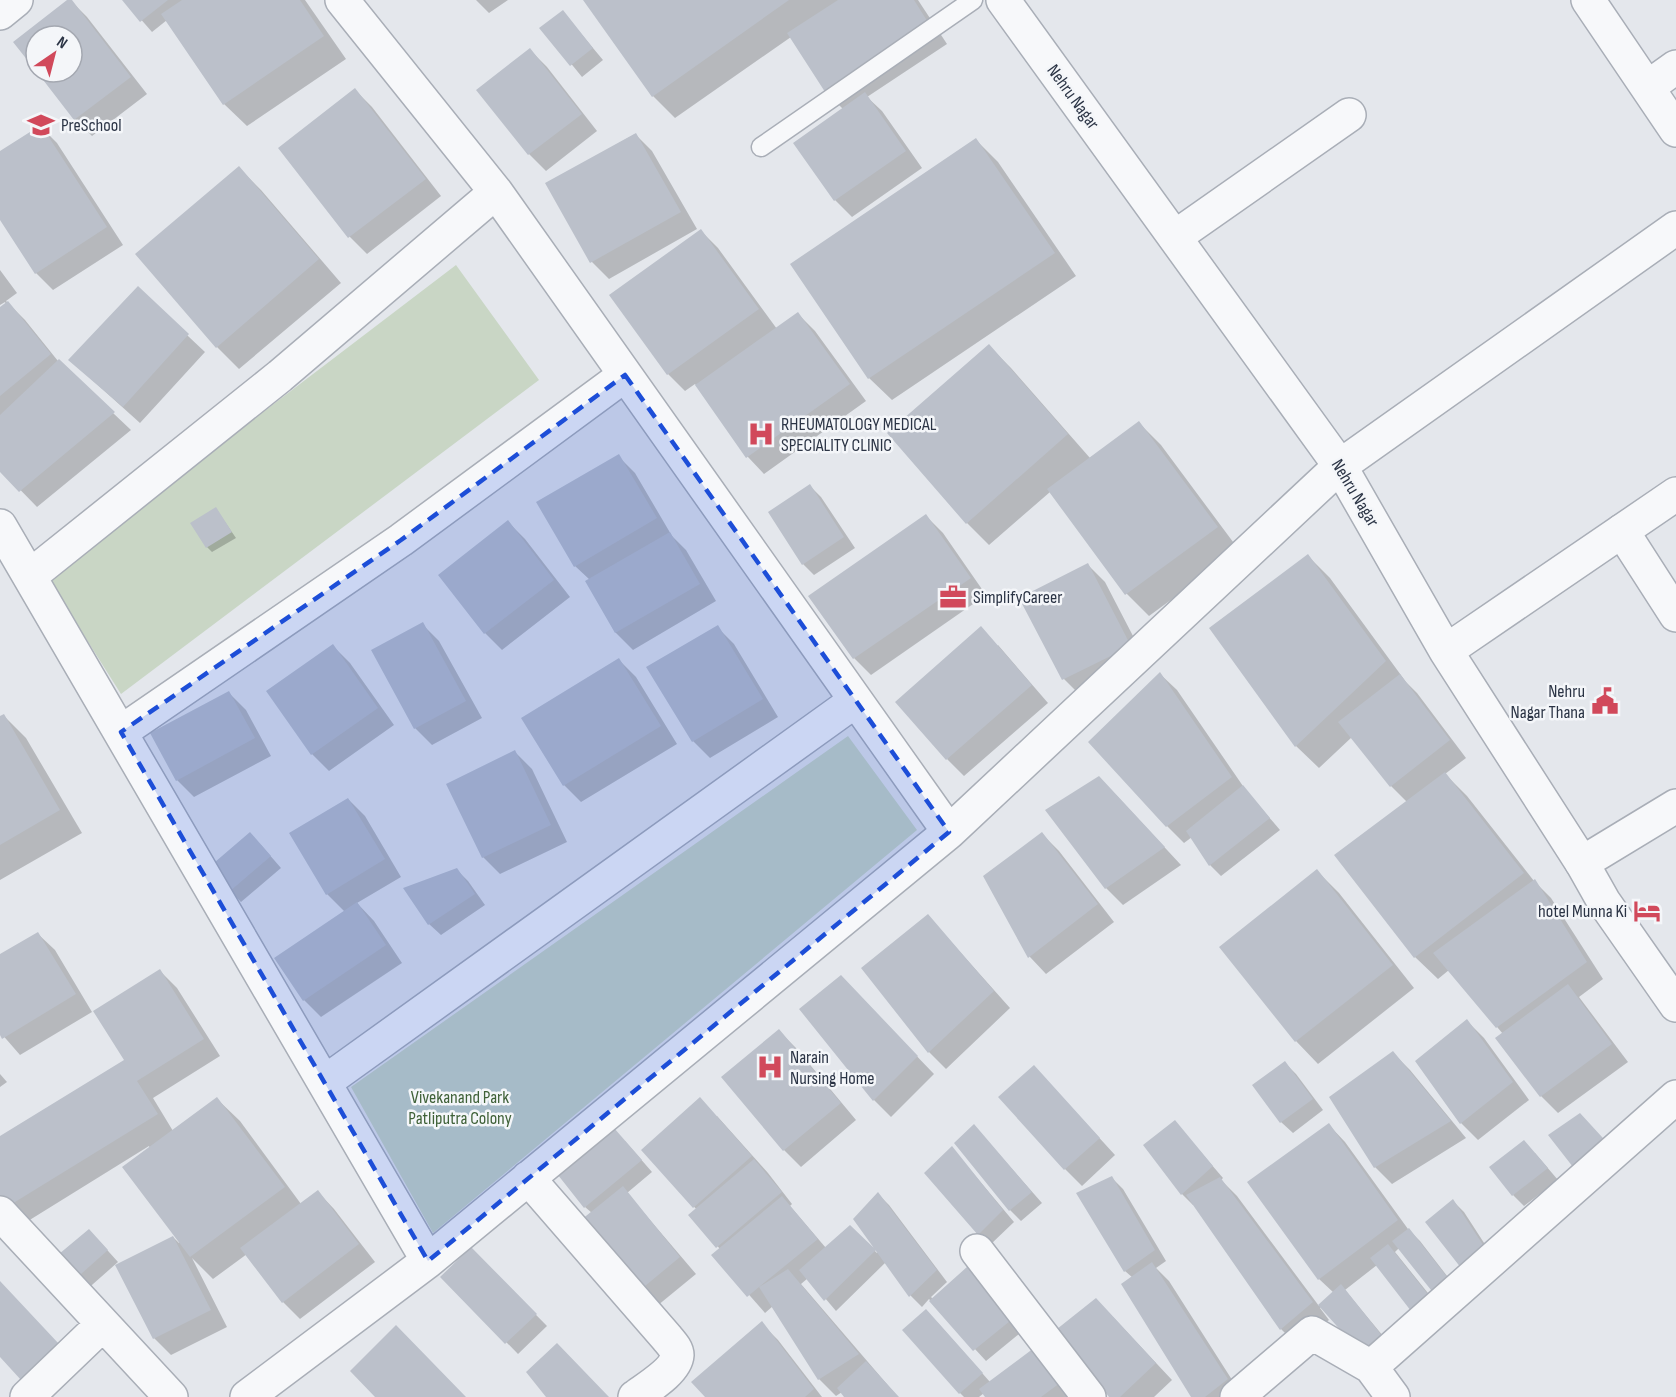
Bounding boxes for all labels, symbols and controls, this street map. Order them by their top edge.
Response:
north arrow [24,24,84,84]
text: N [53,33,71,53]
street label: Nehru Nagar [1043,61,1103,133]
school or university icon: PreSchool [26,110,56,140]
place label: PreSchool [61,115,122,136]
place label: RHEUMATOLOGY MEDICAL SPECIALITY CLINIC [781,414,937,456]
hospital icon: RHEUMATOLOGY MEDICAL SPECIALITY CLINIC [746,419,776,449]
street label: Nehru Nagar [1327,456,1383,530]
office icon: SimplifyCareer [938,582,968,612]
place label: SimplifyCareer [973,587,1062,608]
place label: Nehru Nagar Thana [1511,681,1585,723]
public building icon: Nehru Nagar Thana [1590,686,1620,716]
hotel icon: hotel Munna Ki [1632,896,1662,926]
place label: hotel Munna Ki [1538,901,1627,922]
place label: Narain Nursing Home [790,1047,875,1089]
hospital icon: Narain Nursing Home [755,1052,785,1082]
park label: Vivekanand Park Patliputra Colony [408,1087,512,1129]

